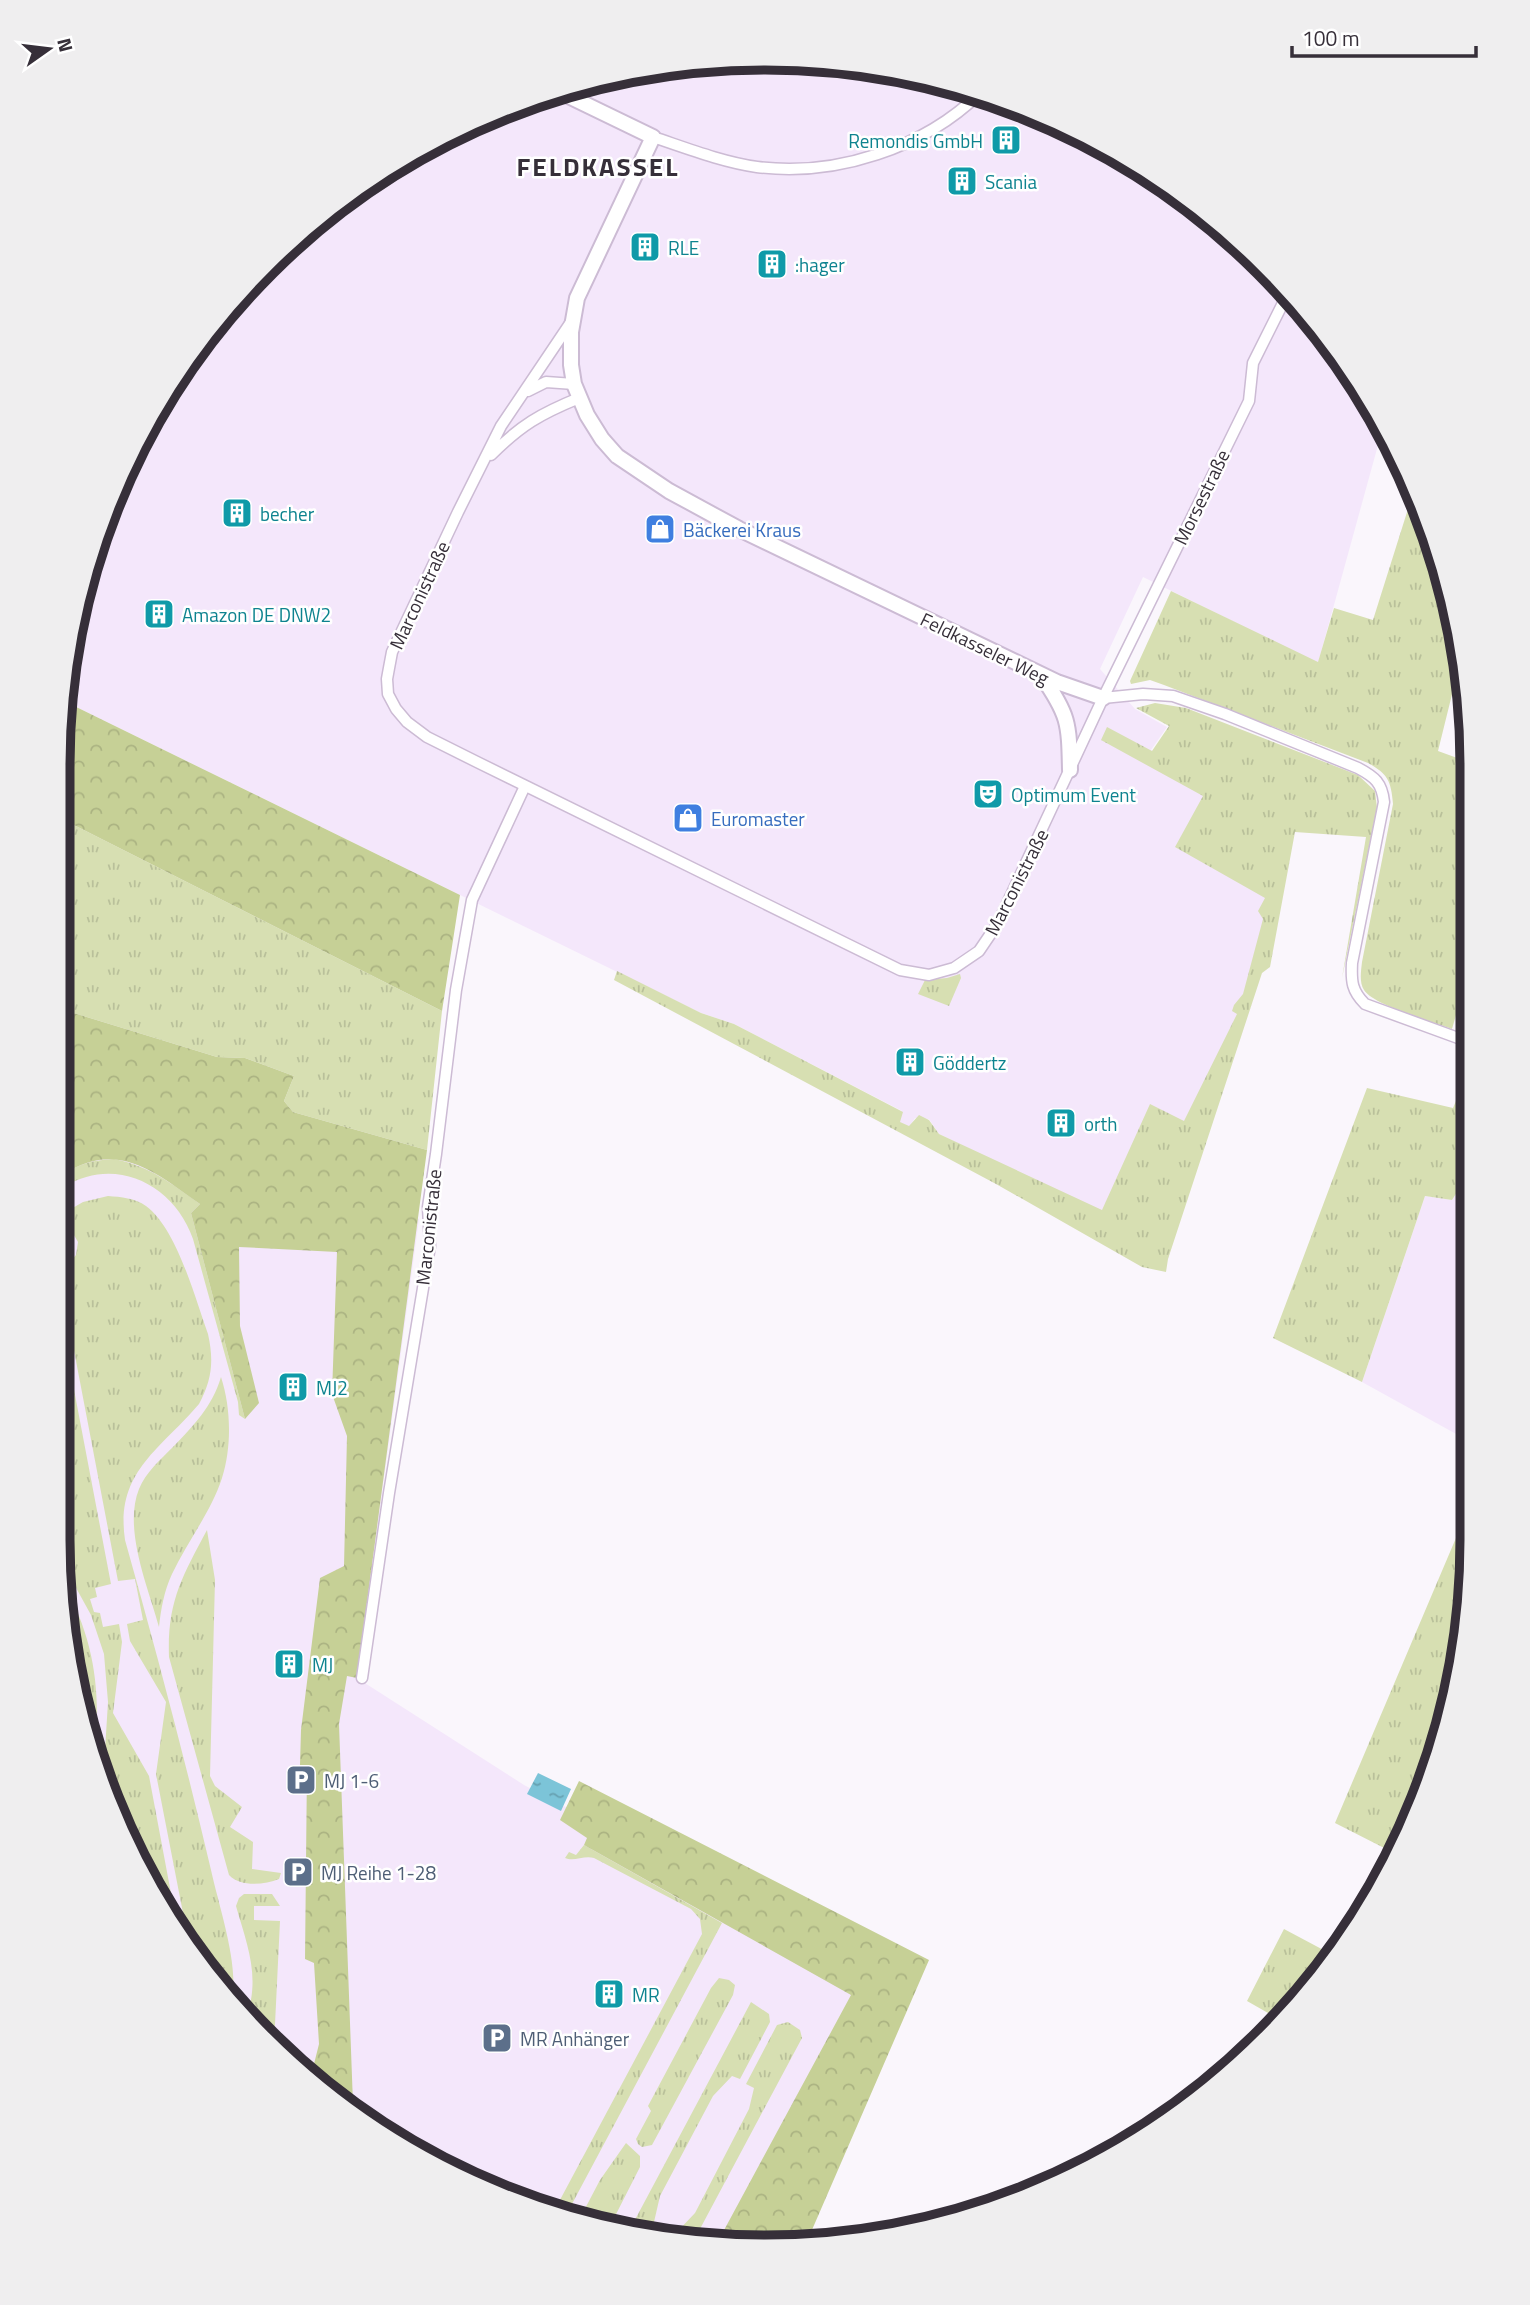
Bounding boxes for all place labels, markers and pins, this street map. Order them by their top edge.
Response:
building icon: Remondis GmbH [989,123,1023,157]
place label: Remondis GmbH [848,126,983,155]
building icon: Scania [945,164,979,198]
place label: Scania [985,167,1037,196]
building icon: RLE [628,230,662,264]
place label: RLE [668,233,699,262]
building icon: :hager [755,247,789,281]
place label: :hager [795,250,845,279]
building icon: becher [220,496,254,530]
place label: becher [260,499,315,528]
shop icon: Bäckerei Kraus [643,512,677,546]
place label: Bäckerei Kraus [683,515,801,544]
building icon: Amazon DE DNW2 [142,597,176,631]
place label: Amazon DE DNW2 [182,600,331,629]
theatre icon: Optimum Event [971,777,1005,811]
place label: Optimum Event [1011,780,1136,809]
shop icon: Euromaster [671,801,705,835]
place label: Euromaster [711,804,805,833]
building icon: Göddertz [893,1045,927,1079]
place label: Göddertz [933,1048,1006,1077]
building icon: orth [1044,1106,1078,1140]
place label: orth [1084,1109,1117,1138]
building icon: MJ2 [276,1370,310,1404]
place label: MJ2 [316,1373,348,1402]
building icon: MJ [272,1647,306,1681]
place label: MJ [312,1650,333,1679]
parking icon: MJ 1-6 [284,1763,318,1797]
place label: MJ 1-6 [324,1766,379,1795]
parking icon: MJ Reihe 1-28 [281,1855,315,1889]
place label: MJ Reihe 1-28 [321,1858,436,1887]
building icon: MR [592,1977,626,2011]
place label: MR [632,1980,660,2009]
parking icon: MR Anhänger [480,2021,514,2055]
place label: MR Anhänger [520,2024,630,2053]

